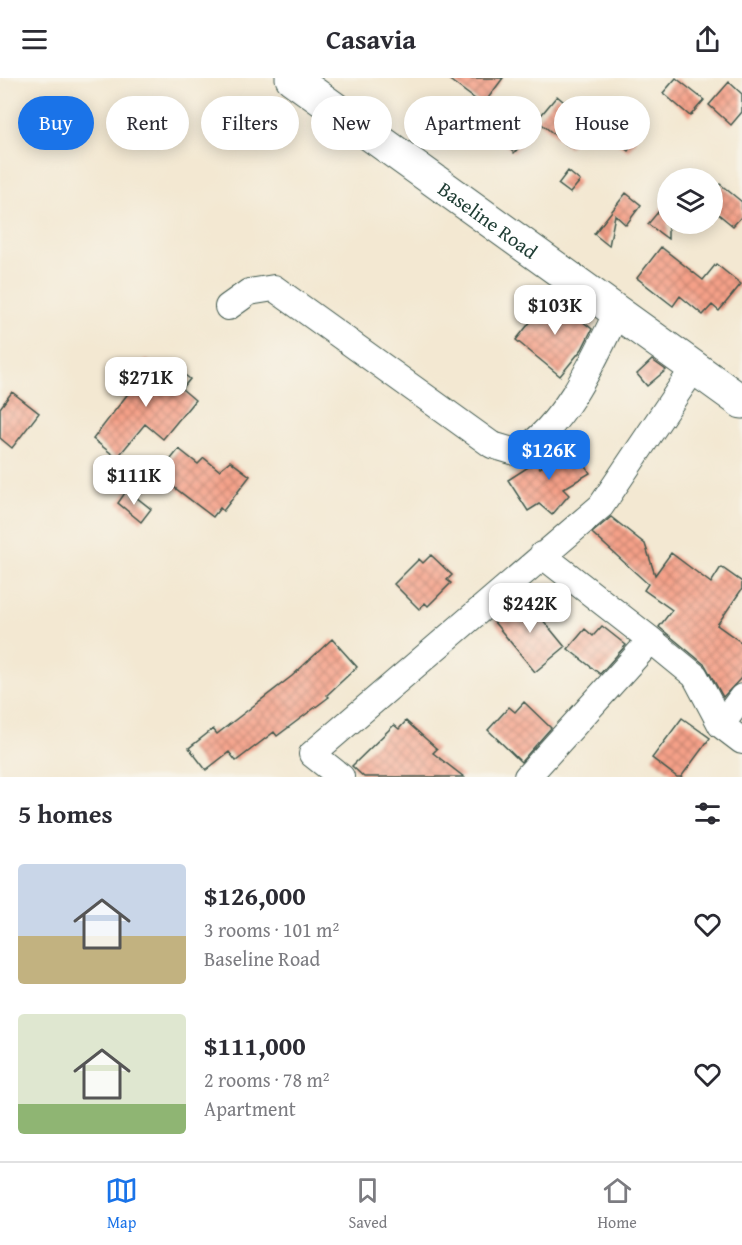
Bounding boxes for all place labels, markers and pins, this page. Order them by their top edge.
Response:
pin: $103K [513,285,597,336]
pin: $271K [104,357,188,408]
pin: $126K [507,430,591,481]
pin: $111K [92,455,176,506]
pin: $242K [488,583,572,634]

